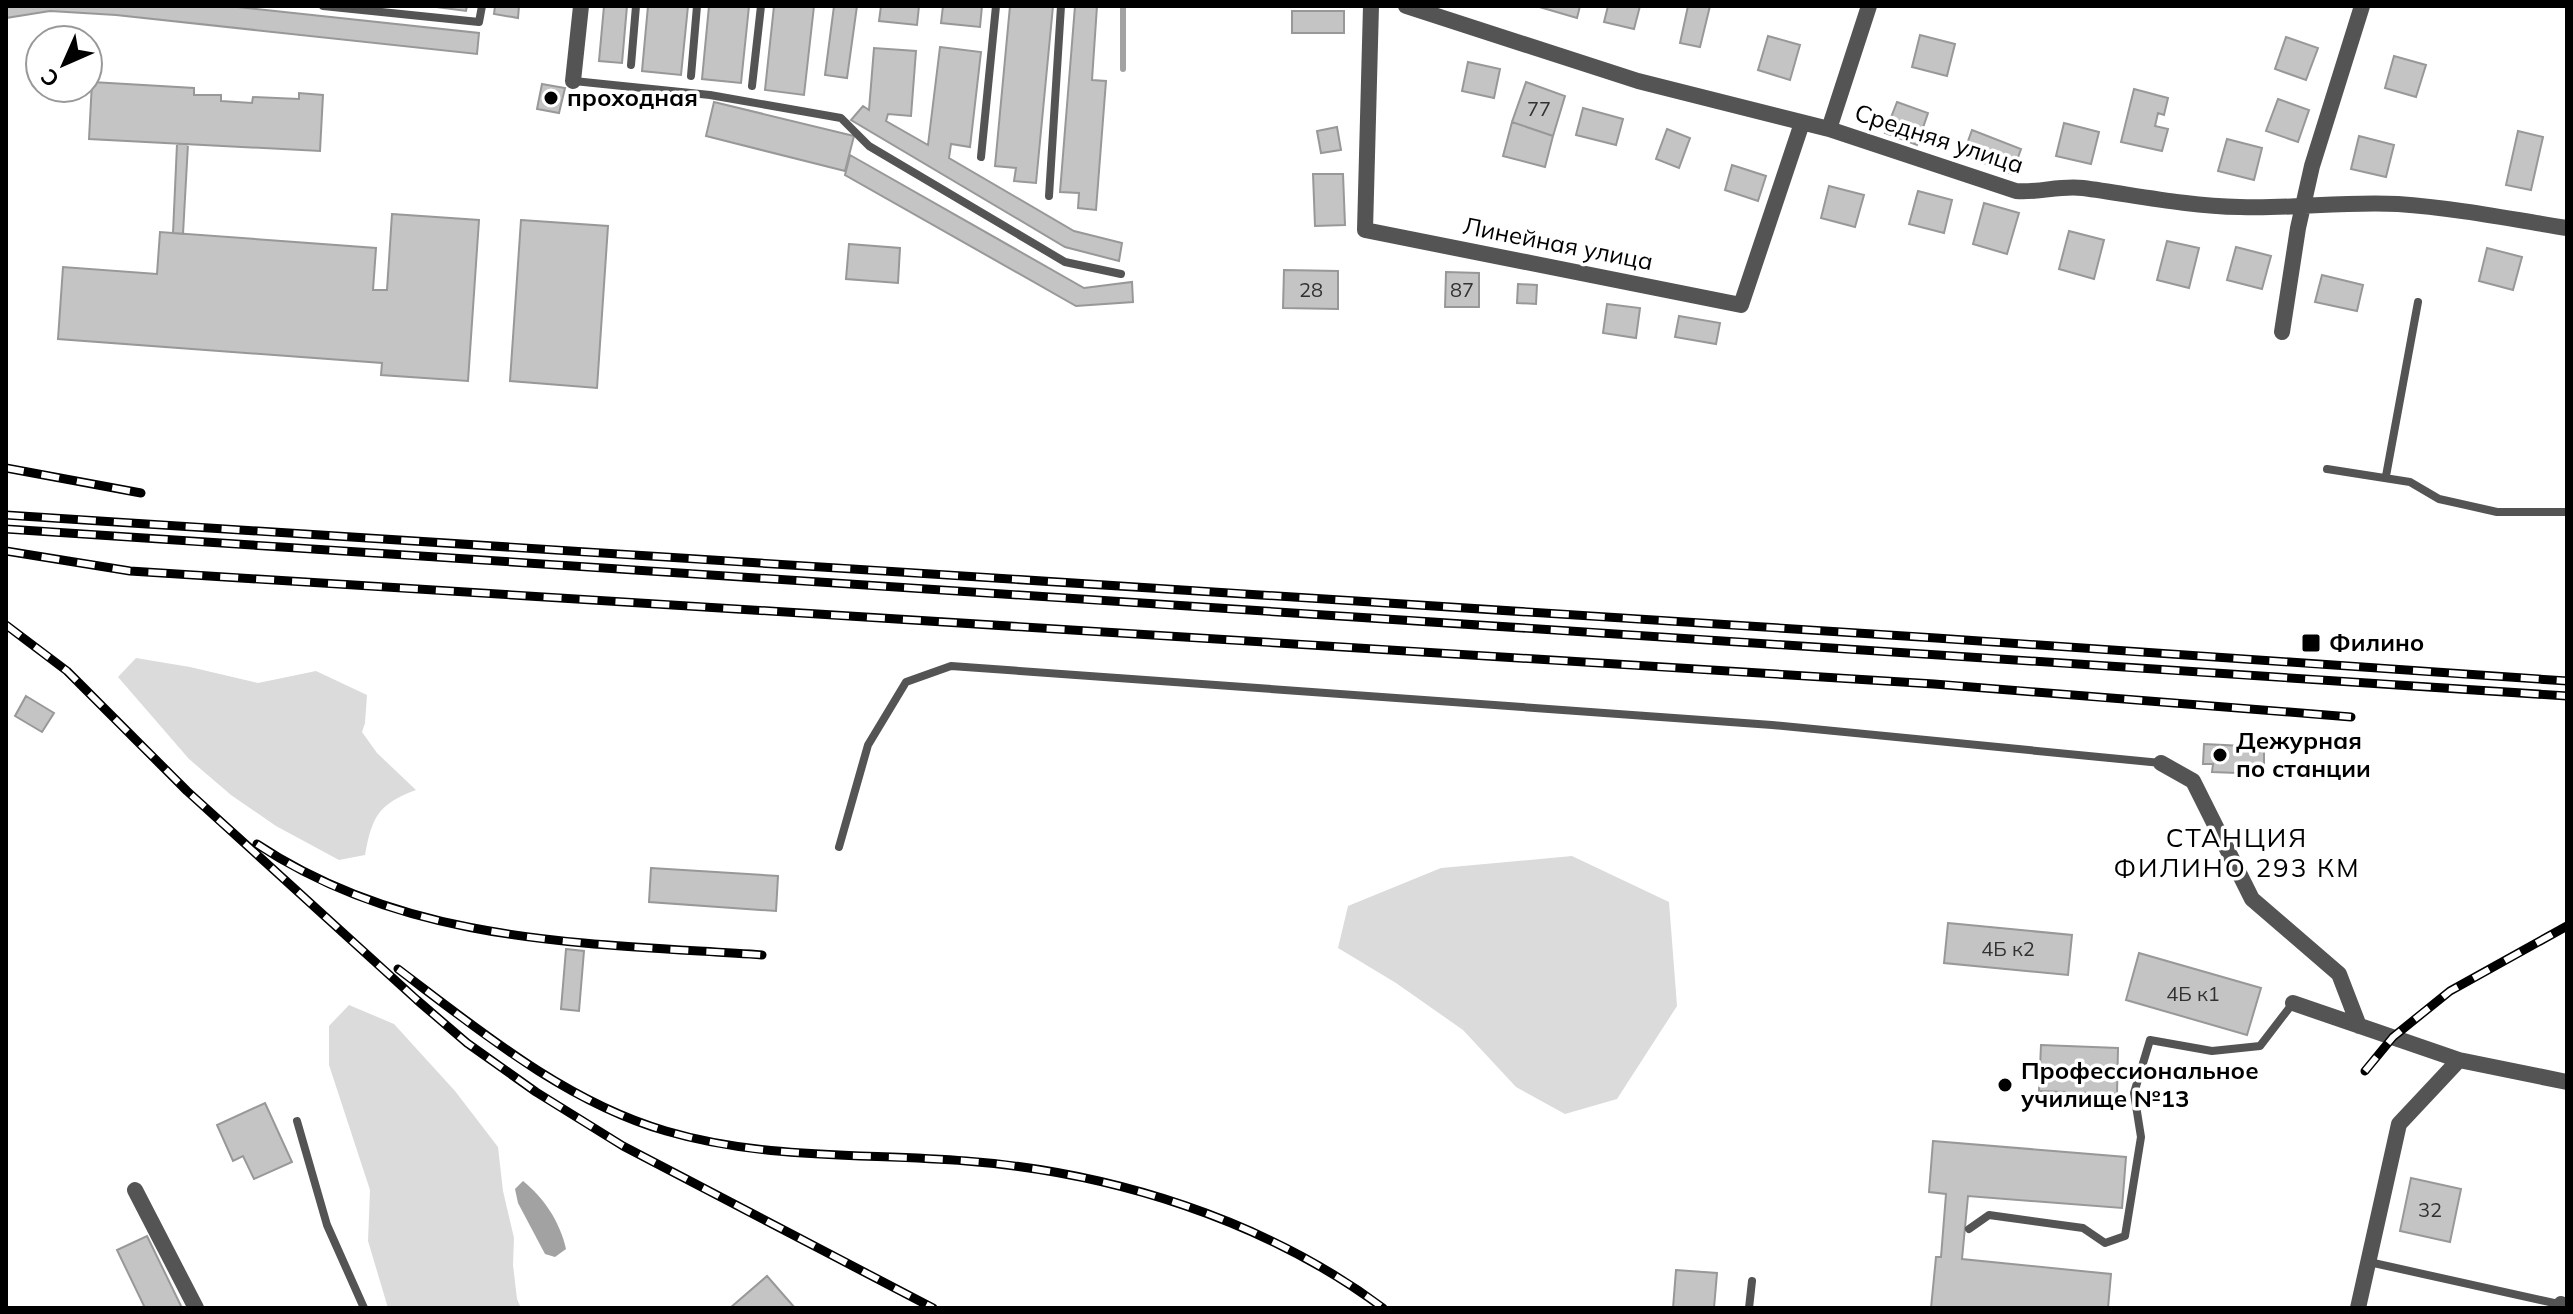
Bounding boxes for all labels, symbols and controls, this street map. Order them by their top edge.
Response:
north arrow [24,24,104,104]
text: С [35,63,65,93]
place label: проходная [567,82,698,112]
marker: проходная [542,89,560,107]
house number: 77 [1527,96,1551,121]
street label: Средняя улица [1851,97,2028,179]
street label: Линейная улица [1461,210,1656,276]
house number: 28 [1299,277,1323,302]
house number: 87 [1450,277,1474,302]
place label: Филино [2329,627,2424,657]
marker: Филино [2300,632,2322,654]
place label: Дежурная по станции [2236,725,2371,783]
marker: Дежурная по станции [2211,746,2229,764]
district label: СТАНЦИЯ ФИЛИНО 293 КМ [2114,821,2360,884]
house number: 4Б к2 [1981,936,2035,961]
house number: 4Б к1 [2166,981,2220,1006]
place label: Профессиональное училище №13 [2021,1055,2259,1113]
marker: Профессиональное училище №13 [1996,1076,2014,1094]
house number: 32 [2418,1197,2442,1222]

